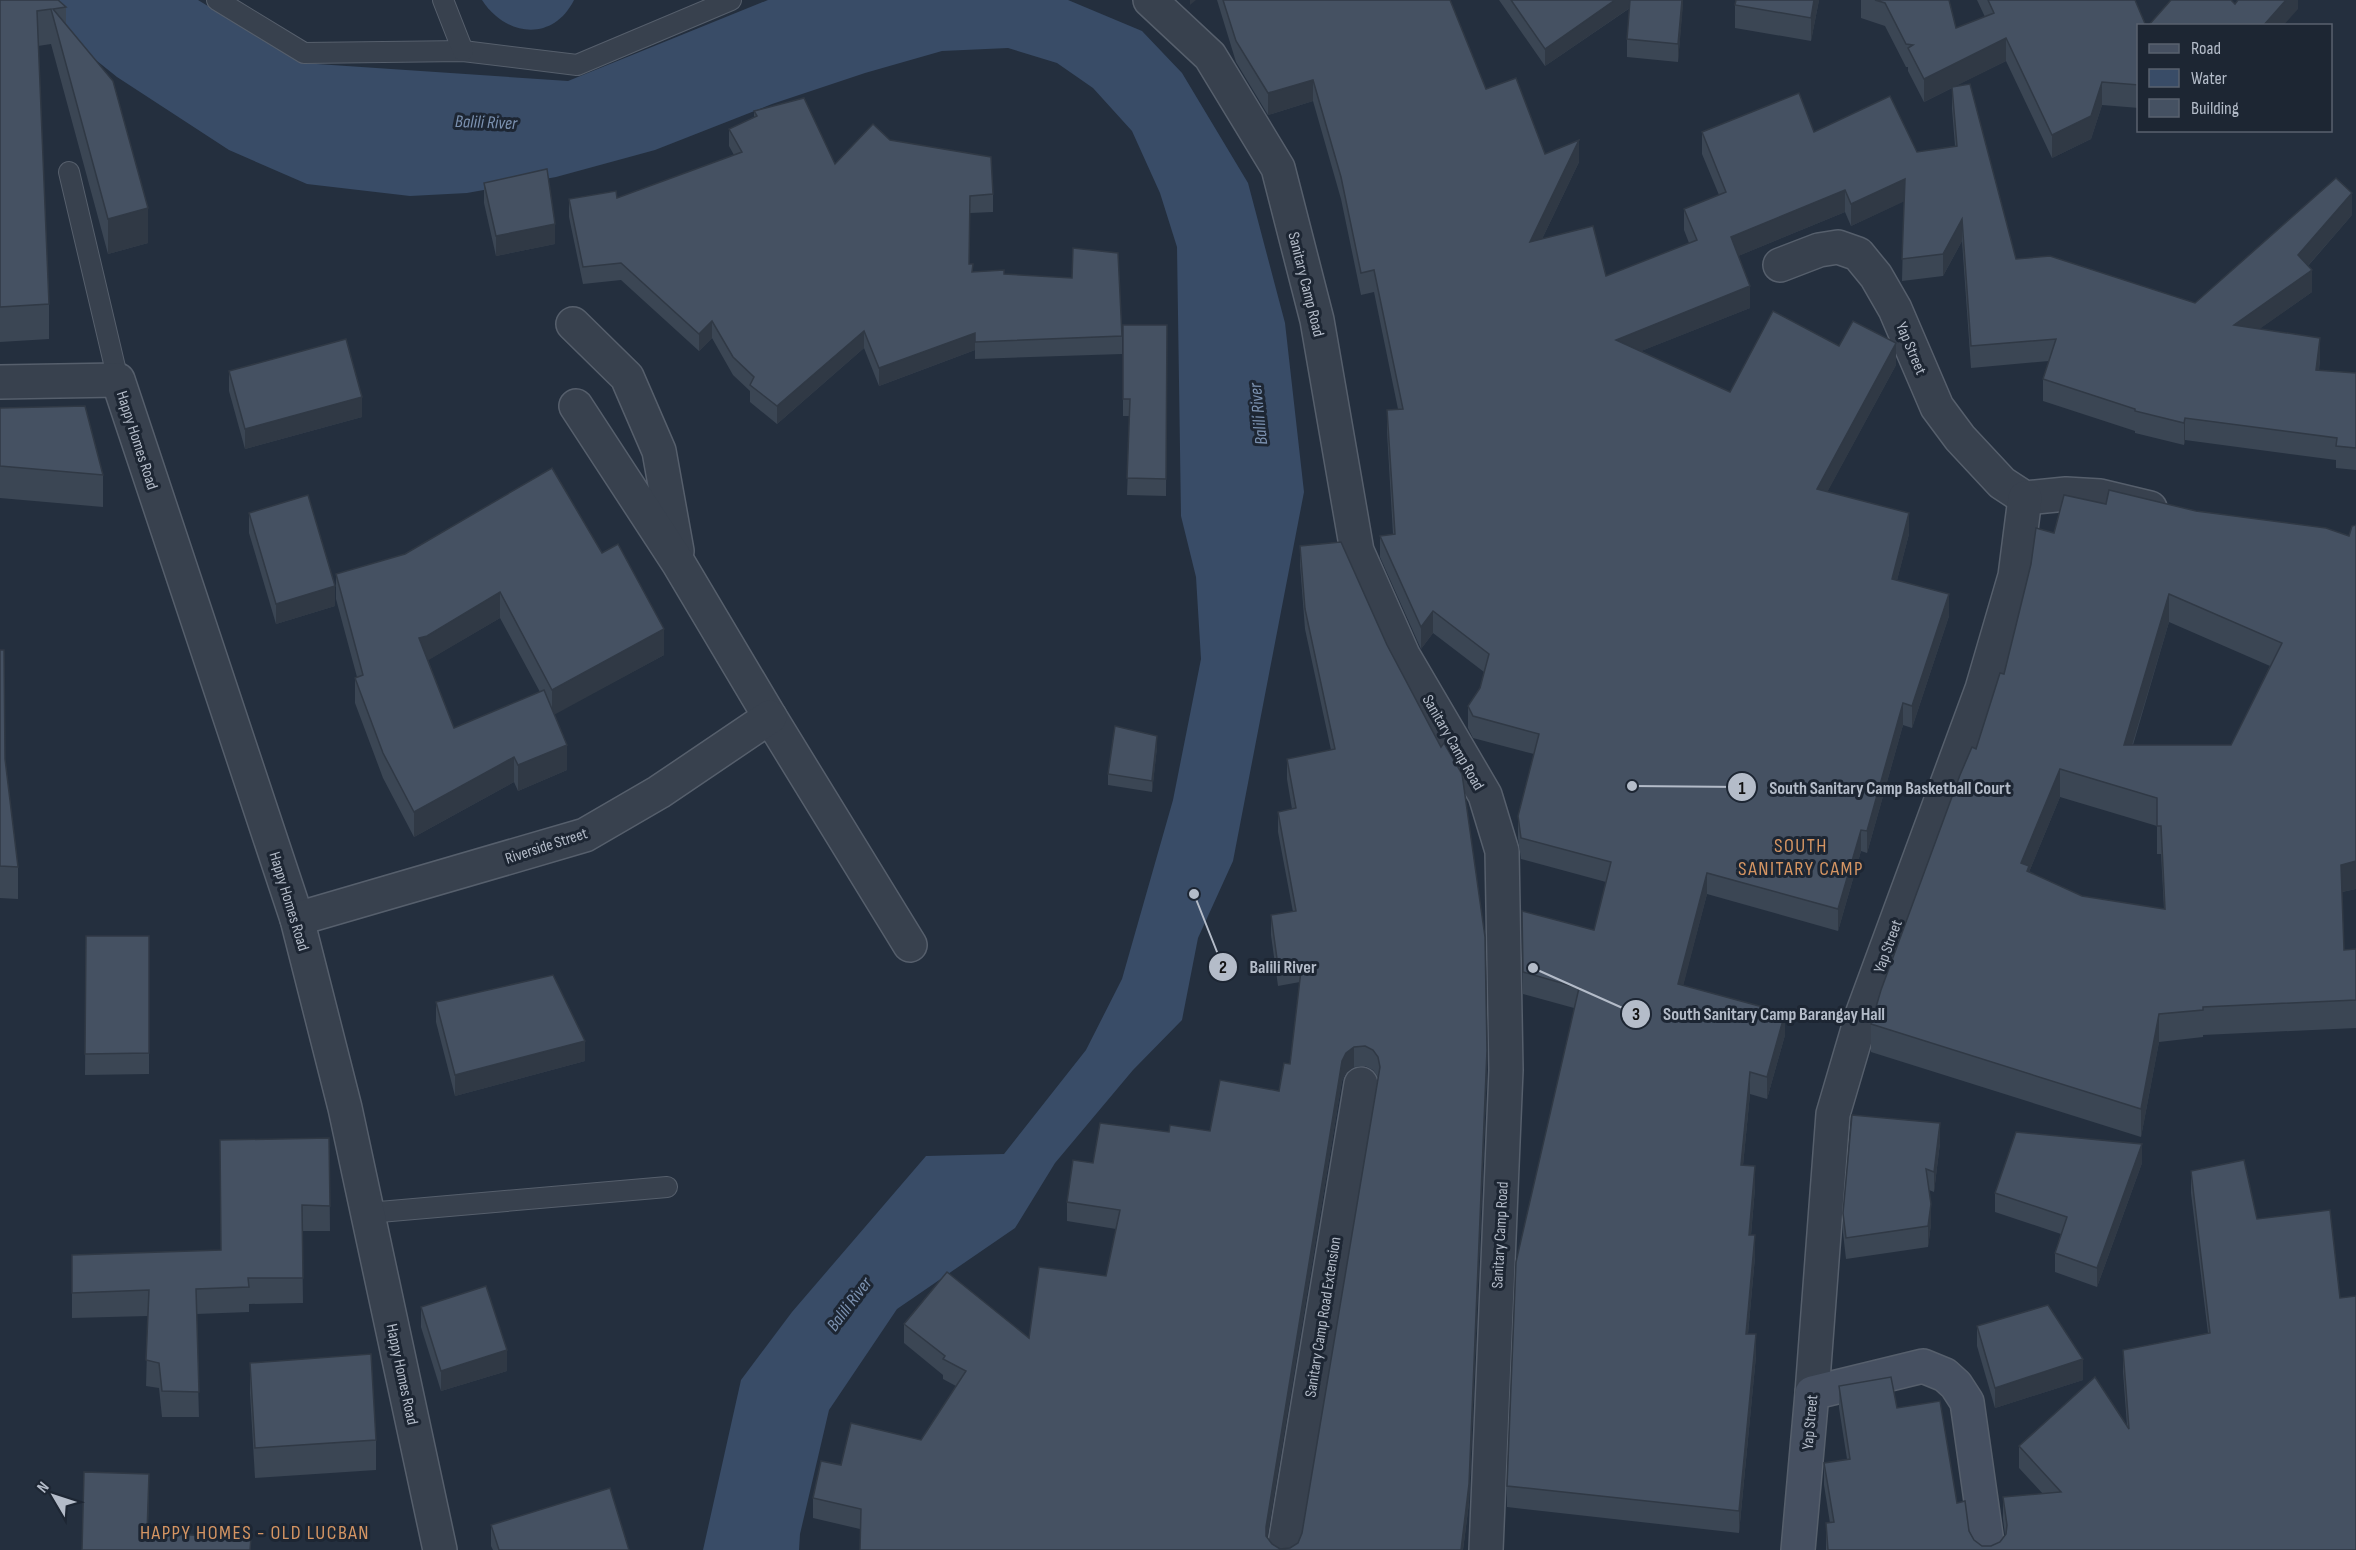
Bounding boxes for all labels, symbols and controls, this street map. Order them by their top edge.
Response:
legend [2137,24,2332,132]
text: Road [2191,38,2221,59]
text: Water [2191,68,2227,89]
text: Building [2191,98,2239,119]
water label: Balili River [455,111,518,134]
street label: Sanitary Camp Road [1283,230,1328,339]
street label: Yap Street [1891,320,1930,378]
water label: Balili River [1245,381,1272,446]
street label: Happy Homes Road [112,389,161,492]
street label: Sanitary Camp Road [1418,692,1488,794]
callout: South Sanitary Camp Basketball Court [1727,769,2023,805]
text: 1 [1738,778,1746,799]
text: South Sanitary Camp Basketball Court [1769,778,2011,799]
street label: Riverside Street [503,824,590,869]
district label: SOUTH SANITARY CAMP [1738,834,1864,881]
street label: Happy Homes Road [264,850,313,953]
street label: Yap Street [1870,917,1907,976]
callout: Balili River [1208,949,1329,985]
text: 2 [1219,957,1227,978]
text: Balili River [1249,957,1317,978]
callout: South Sanitary Camp Barangay Hall [1621,996,1897,1032]
text: 3 [1632,1004,1640,1025]
text: South Sanitary Camp Barangay Hall [1663,1004,1885,1025]
street label: Sanitary Camp Road [1488,1181,1513,1289]
street label: Sanitary Camp Road Extension [1301,1236,1346,1399]
water label: Balili River [822,1272,877,1335]
street label: Happy Homes Road [382,1322,421,1426]
street label: Yap Street [1799,1394,1822,1450]
north arrow [24,1466,84,1526]
text: N [33,1478,54,1497]
district label: HAPPY HOMES - OLD LUCBAN [140,1521,370,1545]

